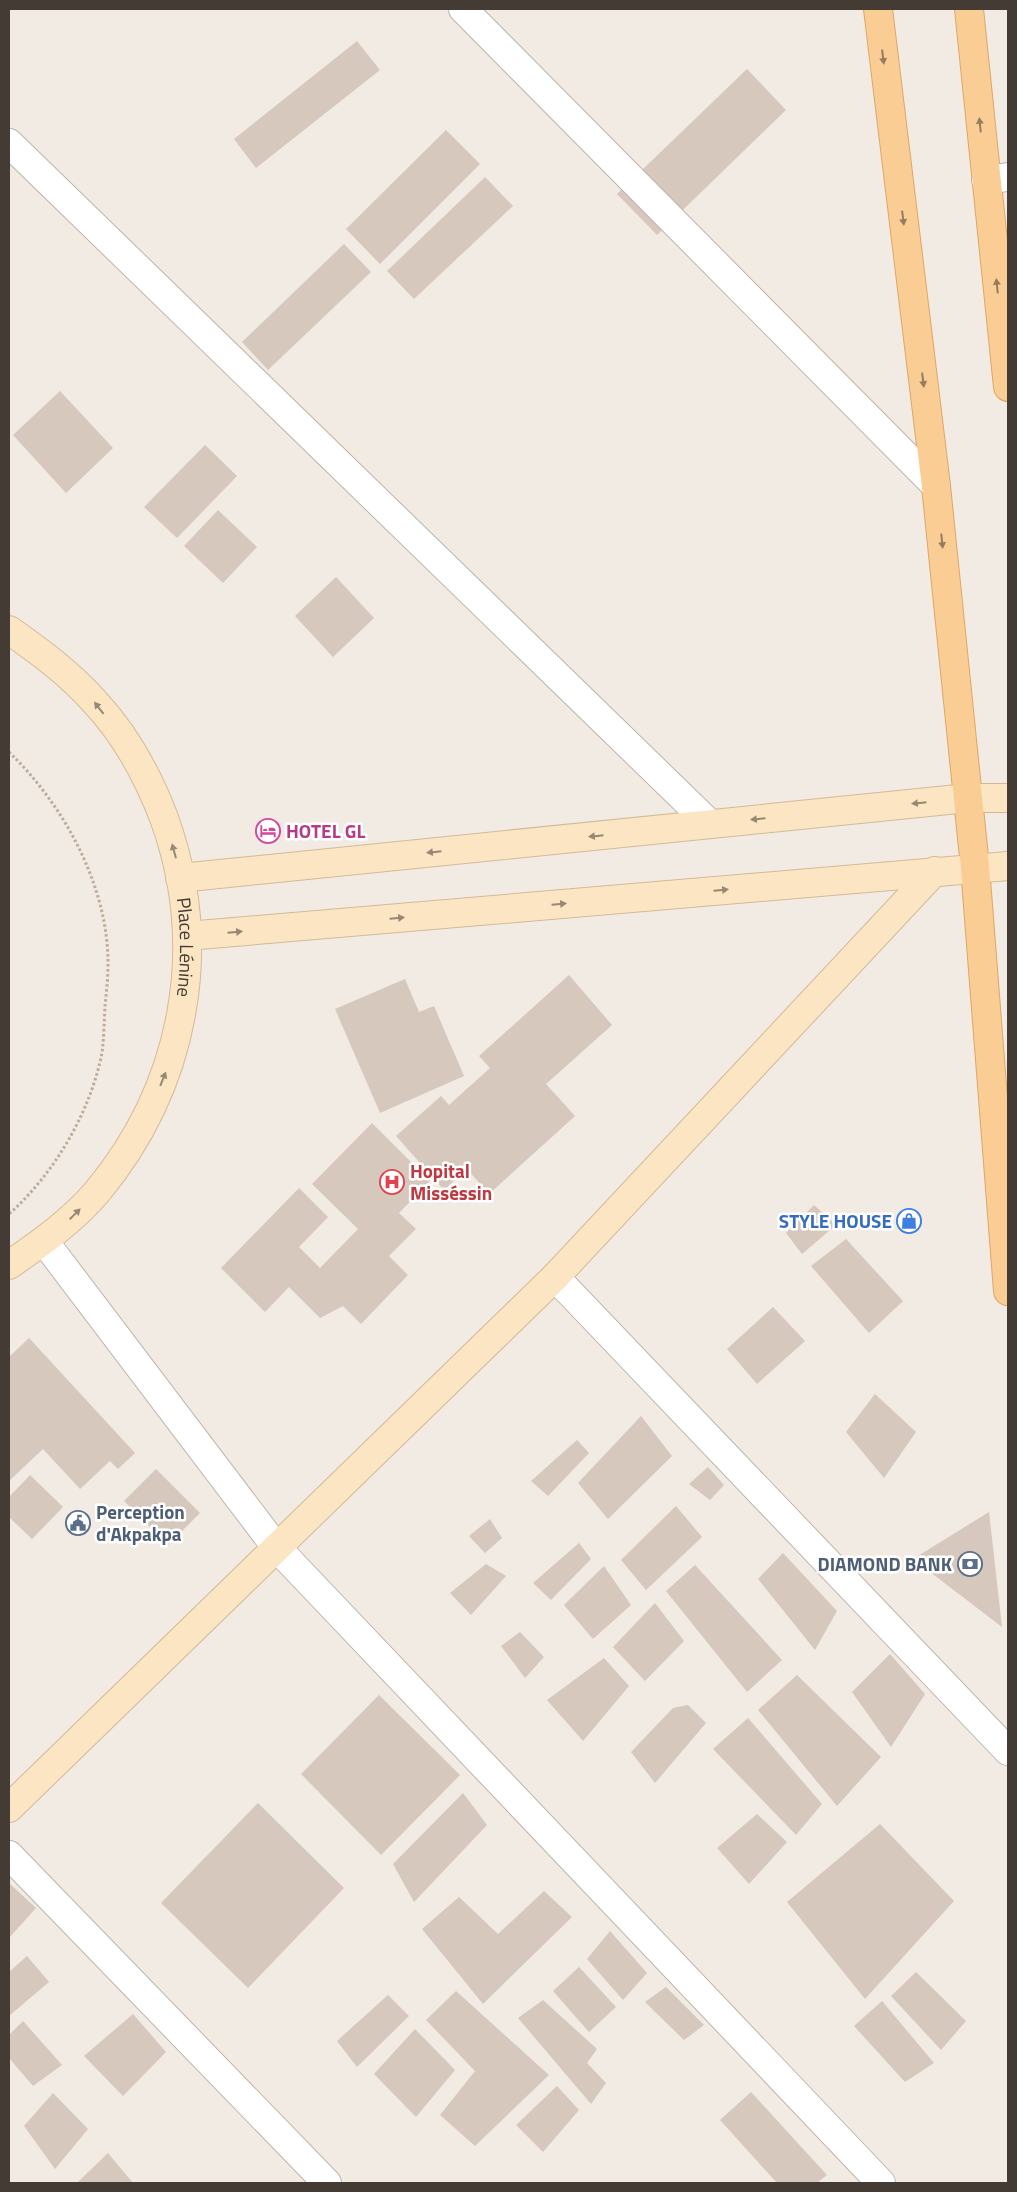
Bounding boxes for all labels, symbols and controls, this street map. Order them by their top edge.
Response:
one-way arrow [880,49,888,65]
one-way arrow [976,117,984,133]
one-way arrow [899,211,907,227]
one-way arrow [993,278,1001,294]
one-way arrow [919,372,927,388]
one-way arrow [938,533,946,549]
one-way arrow [94,702,105,715]
one-way arrow [911,799,927,807]
one-way arrow [749,815,765,823]
place label: HOTEL GL [286,816,365,845]
hotel icon: HOTEL GL [255,818,281,844]
one-way arrow [588,832,604,840]
one-way arrow [169,843,177,858]
one-way arrow [426,848,442,856]
one-way arrow [713,885,729,893]
street label: Place Lénine [170,896,202,999]
one-way arrow [551,899,567,907]
one-way arrow [390,913,406,921]
one-way arrow [228,927,244,935]
one-way arrow [159,1071,167,1086]
place label: Hopital Misséssin [410,1156,492,1207]
hospital icon: Hopital Misséssin [379,1169,405,1195]
place label: STYLE HOUSE [779,1206,892,1235]
one-way arrow [69,1208,81,1220]
shop icon: STYLE HOUSE [896,1208,922,1234]
place label: Perception d'Akpakpa [96,1497,185,1548]
public building icon: Perception d'Akpakpa [65,1510,91,1536]
place label: DIAMOND BANK [818,1549,952,1578]
bank icon: DIAMOND BANK [957,1551,983,1577]

